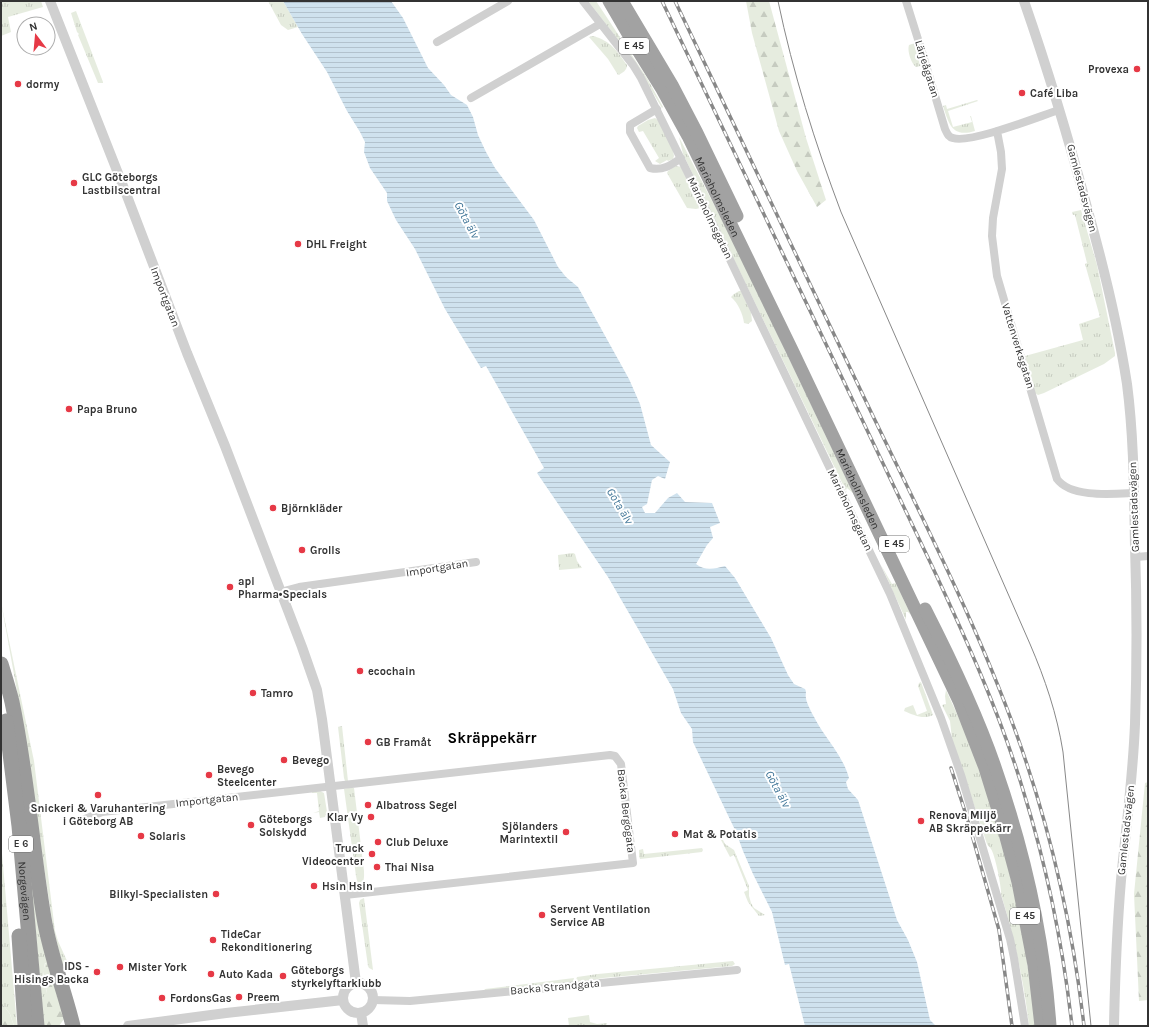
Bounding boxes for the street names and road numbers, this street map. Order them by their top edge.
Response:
road number: E 45 [619,38,649,54]
street label: Lärjeågatan [912,39,942,99]
street label: Gamlestadsvägen [1064,143,1100,233]
street label: Marieholmsleden [693,154,743,239]
street label: Marieholmsgatan [685,175,735,261]
street label: Importgatan [148,265,182,329]
street label: Vattenverksgatan [999,302,1037,390]
street label: Marieholmsleden [833,446,883,531]
street label: Gamlestadsvägen [1126,462,1142,552]
street label: Marieholmsgatan [825,467,875,553]
road number: E 45 [879,536,909,552]
street label: Importgatan [405,557,469,579]
street label: Backa Bergögata [614,768,638,854]
street label: Gamlestadsvägen [1115,784,1137,876]
street label: Importgatan [175,790,239,810]
road number: E 6 [9,836,33,852]
street label: Norgevägen [16,861,34,921]
road number: E 45 [1010,908,1040,924]
street label: Backa Strandgata [510,977,600,997]

